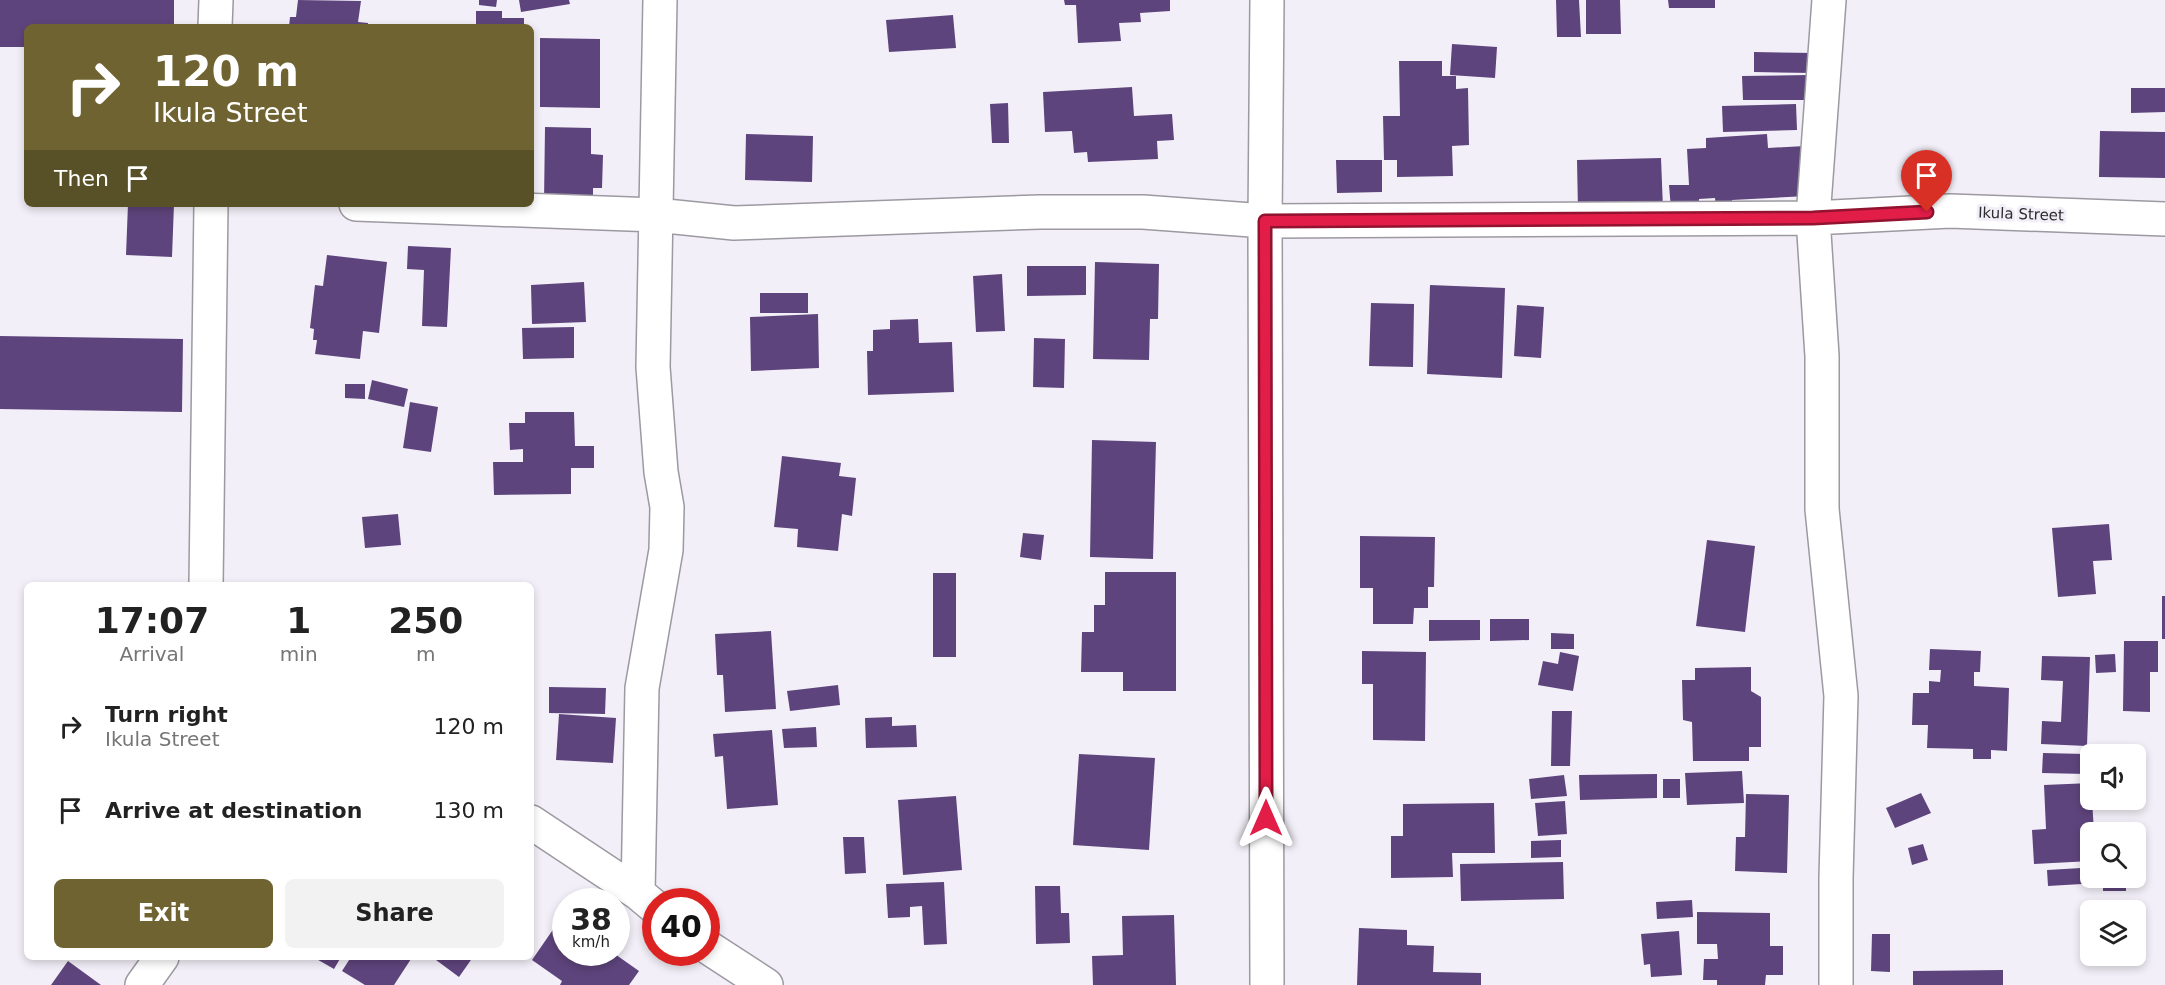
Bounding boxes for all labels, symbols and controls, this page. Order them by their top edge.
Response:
text: 120 m [153,47,299,96]
icon: right [54,48,132,126]
text: Ikula Street [153,97,308,128]
pin [1901,150,1952,212]
icon: arrive [1910,159,1943,192]
icon: arrive [121,162,154,195]
text: Then [54,166,109,191]
street label: Ikula Street [1978,204,2064,224]
text: 17:07 [95,600,209,641]
text: 1 [286,600,311,641]
text: 250 [388,600,463,641]
text: Arrival [119,642,184,666]
text: min [280,642,318,666]
text: m [416,642,436,666]
text: Turn right [105,702,228,727]
icon: right [54,710,87,743]
text: 120 m [434,714,504,739]
text: Ikula Street [105,727,219,751]
map controls [2080,744,2146,966]
button: sound [2080,744,2146,810]
position arrow [1234,786,1298,850]
icon: arrive [54,794,87,827]
text: Arrive at destination [105,798,362,823]
text: 130 m [434,798,504,823]
button: search [2080,822,2146,888]
button: Exit [54,879,273,948]
button: Share [285,879,504,948]
speed limit sign: 40 [642,888,720,966]
button: layers [2080,900,2146,966]
text: 38 [570,902,612,937]
text: km/h [572,933,610,951]

